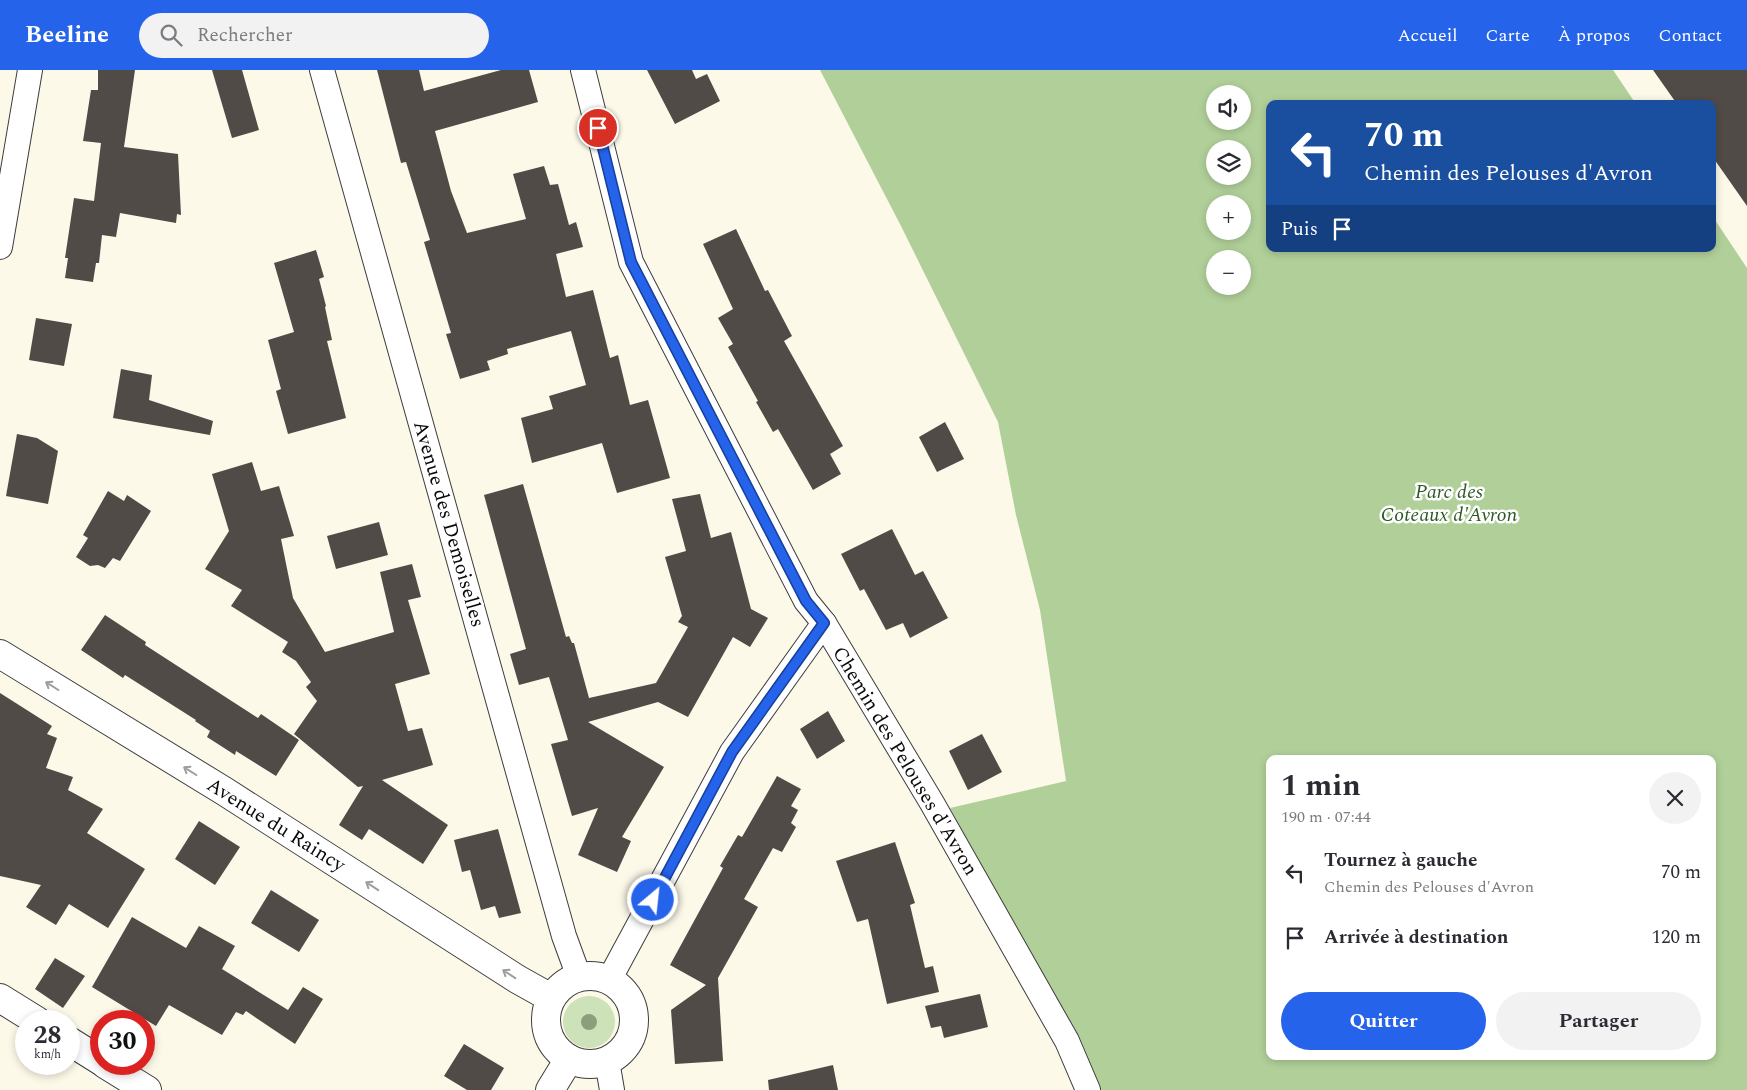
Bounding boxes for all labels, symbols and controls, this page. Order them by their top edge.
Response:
search box [139,13,489,58]
text: Beeline [25,17,109,53]
icon: search [157,21,185,49]
text: Rechercher [197,21,293,50]
text: Accueil [1397,22,1458,49]
text: Carte [1486,22,1530,49]
text: À propos [1558,22,1631,49]
text: Contact [1659,22,1722,49]
map controls [1206,85,1251,295]
button: sound [1206,85,1251,130]
pin [577,107,619,149]
text: 70 m [1364,109,1444,162]
icon: arrive [584,114,612,142]
icon: left [1281,120,1346,185]
button: layers [1206,140,1251,185]
text: Chemin des Pelouses d'Avron [1364,157,1653,190]
button: + [1206,195,1251,240]
text: Puis [1281,215,1318,244]
icon: arrive [1328,215,1356,243]
button: − [1206,250,1251,295]
street label: Avenue des Demoiselles [405,417,493,631]
park label: Parc des Coteaux d'Avron [1381,477,1518,530]
street label: Chemin des Pelouses d'Avron [825,641,985,881]
one-way arrow [45,680,59,690]
text: 1 min [1281,763,1361,809]
one-way arrow [184,765,198,775]
street label: Avenue du Raincy [201,770,352,881]
button: close [1649,772,1701,824]
text: 190 m · 07:44 [1281,805,1371,829]
text: Tournez à gauche [1324,846,1477,875]
text: 70 m [1661,858,1701,887]
icon: left [1281,859,1309,887]
position arrow [626,873,678,925]
text: Chemin des Pelouses d'Avron [1324,875,1534,899]
one-way arrow [365,881,379,891]
text: Arrivée à destination [1324,923,1508,952]
text: 120 m [1651,923,1701,952]
icon: arrive [1281,924,1309,952]
one-way arrow [502,968,516,978]
button: Quitter [1281,992,1486,1050]
button: Partager [1496,992,1701,1050]
speed limit sign: 30 [90,1010,155,1075]
text: 28 [33,1017,62,1055]
text: km/h [34,1045,61,1064]

